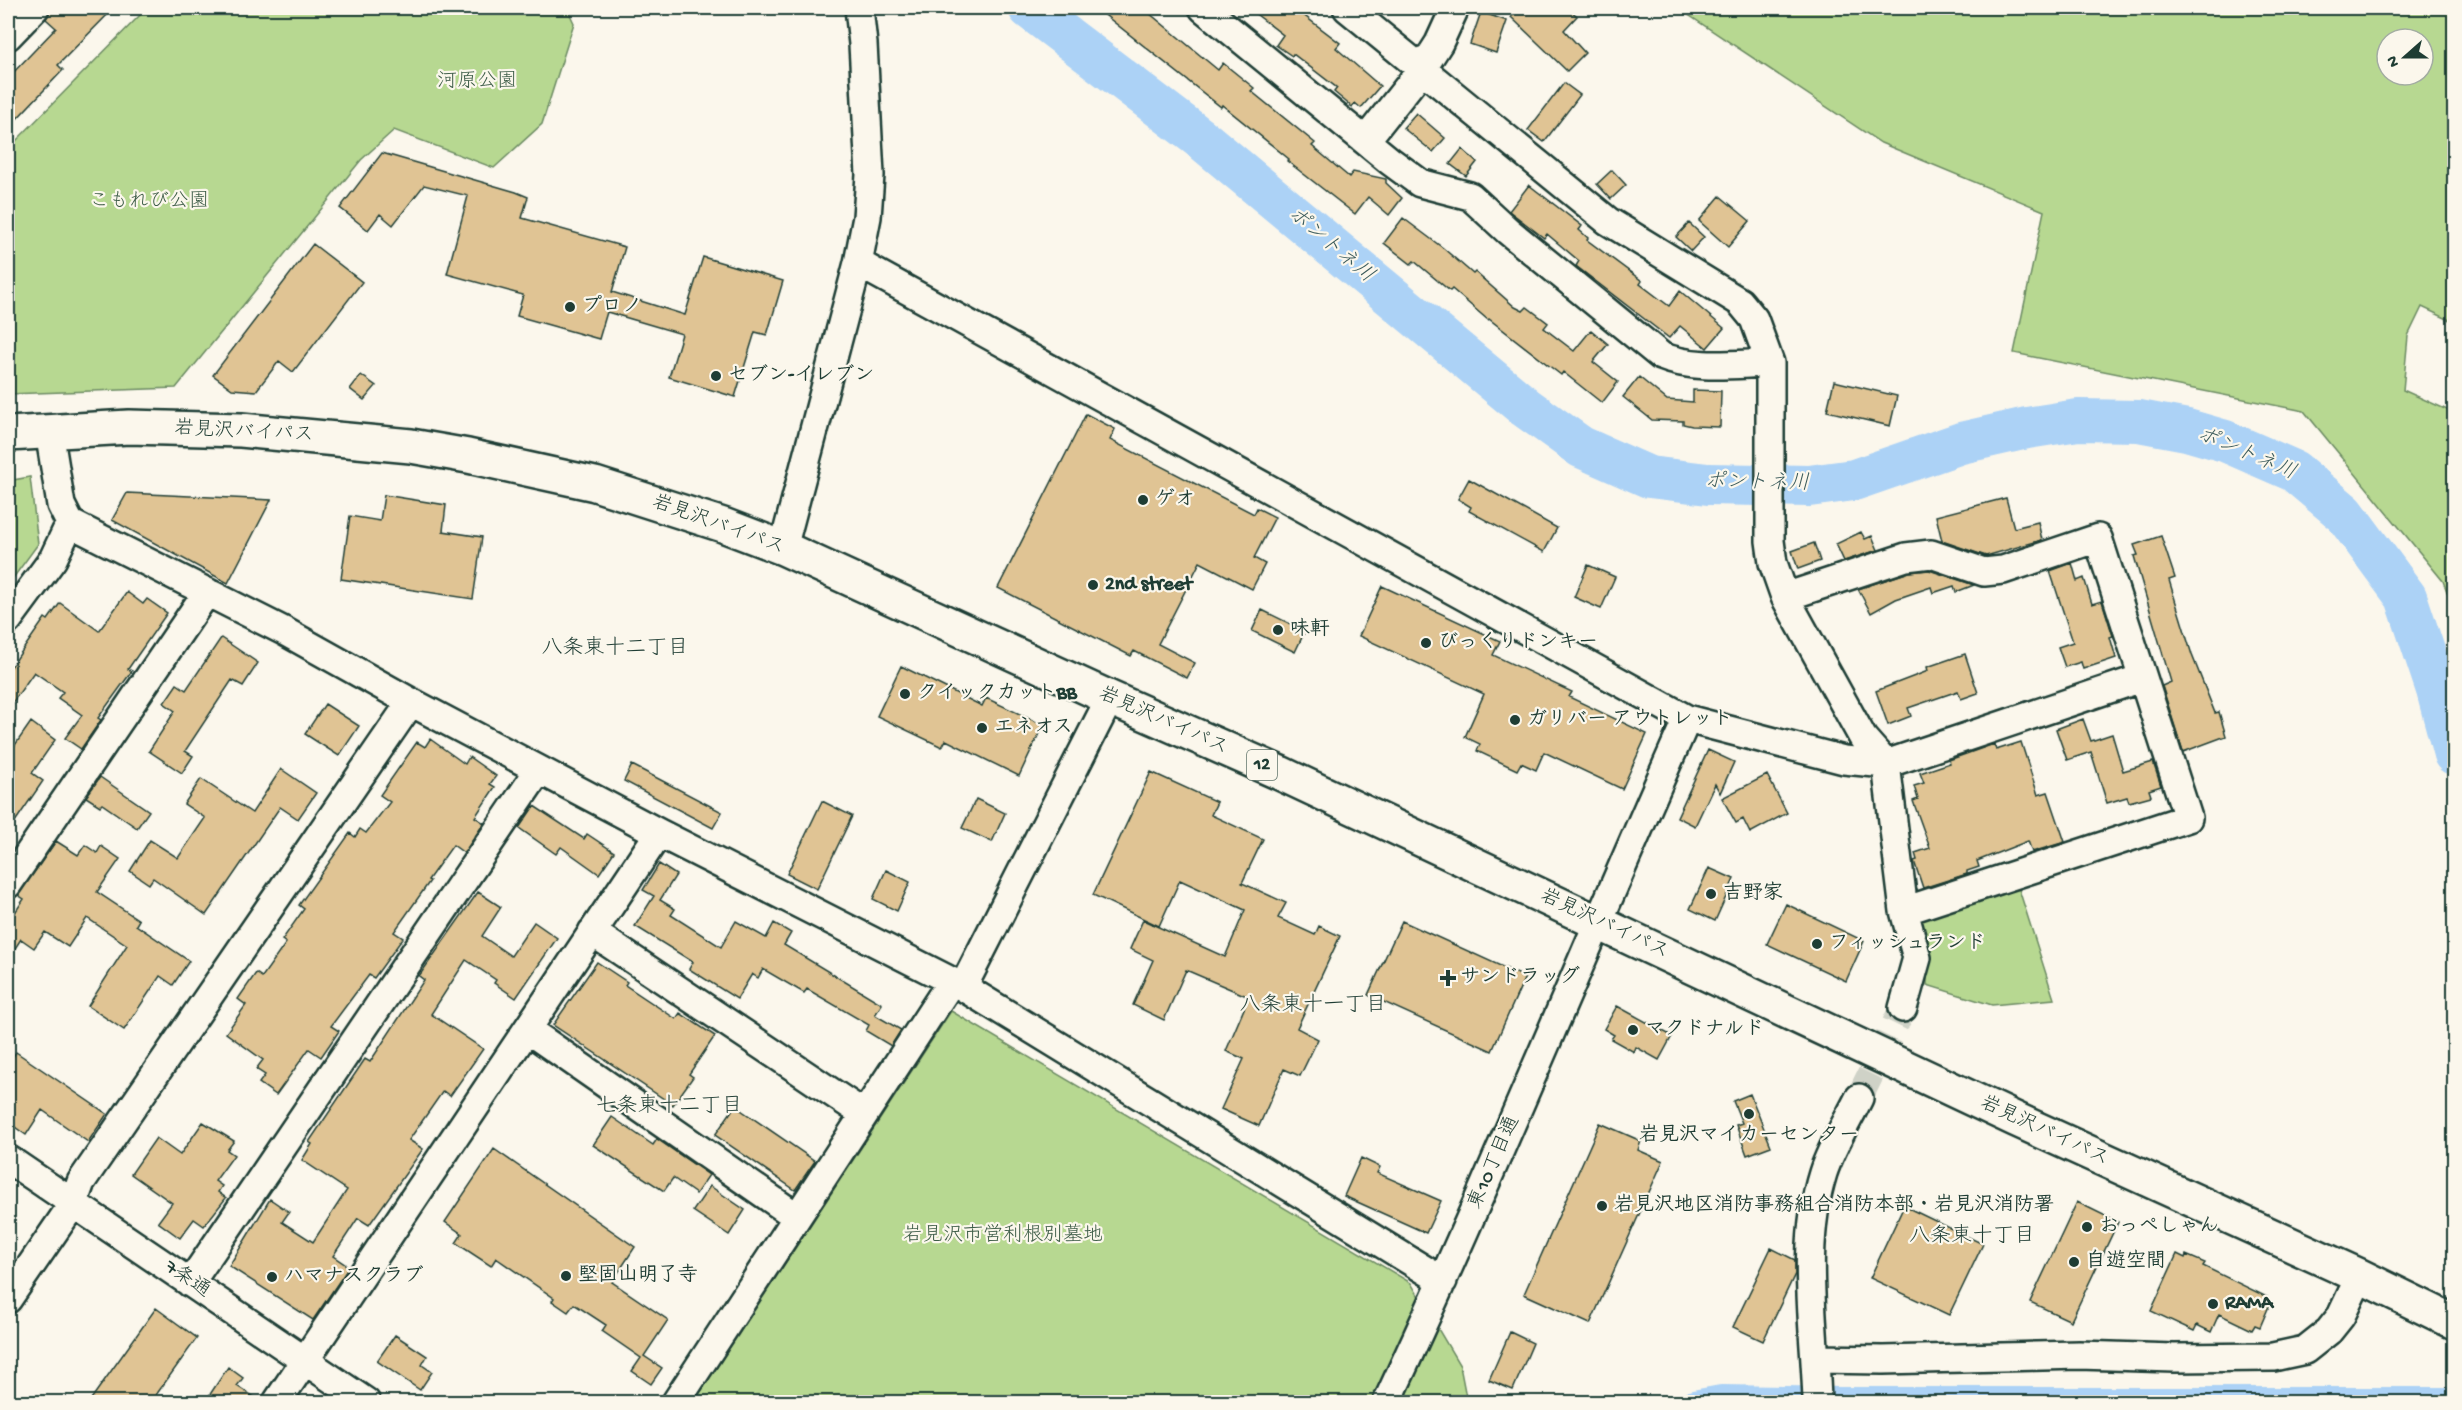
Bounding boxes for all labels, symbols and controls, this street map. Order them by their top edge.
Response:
north arrow [2375,27,2435,87]
text: N [2383,52,2405,69]
park label: 河原公園 [437,70,517,94]
park label: こもれび公園 [89,190,209,214]
water label: ポントネ川 [1282,202,1379,289]
place label: プロノ [582,294,642,319]
marker: プロノ [563,300,577,314]
place label: セブン-イレブン [728,364,874,388]
marker: セブン-イレブン [709,369,723,383]
street label: 岩見沢バイパス [174,417,314,448]
water label: ポントネ川 [2193,422,2300,487]
water label: ポントネ川 [1704,470,1810,497]
place label: ゲオ [1155,488,1195,512]
street label: 岩見沢バイパス [648,490,788,561]
marker: ゲオ [1136,493,1150,507]
place label: 2nd street [1105,574,1194,597]
marker: 2nd street [1086,578,1100,592]
place label: 味軒 [1290,617,1330,642]
marker: 味軒 [1271,623,1285,637]
place label: びっくりドンキー [1438,631,1598,655]
district label: 八条東十二丁目 [542,635,689,662]
marker: びっくりドンキー [1419,636,1433,650]
place label: クイックカットBB [917,682,1078,706]
street label: 岩見沢バイパス [1095,682,1232,761]
marker: クイックカットBB [898,687,912,701]
place label: ガリバー アウトレット [1527,708,1733,732]
marker: ガリバー アウトレット [1508,713,1522,727]
place label: エネオス [994,716,1073,740]
marker: エネオス [975,721,989,735]
road number: 12 [1247,750,1277,780]
place label: 吉野家 [1723,881,1783,906]
street label: 岩見沢バイパス [1536,884,1673,965]
marker: 吉野家 [1704,887,1718,901]
place label: フィッシュランド [1829,933,1986,956]
marker: フィッシュランド [1810,937,1824,951]
place label: サンドラッグ [1460,965,1580,990]
marker: サンドラッグ [1441,971,1455,985]
district label: 八条東十一丁目 [1240,992,1387,1019]
place label: マクドナルド [1645,1019,1764,1042]
marker: マクドナルド [1626,1023,1640,1037]
street label: 岩見沢バイパス [1976,1091,2113,1172]
district label: 七条東十二丁目 [596,1093,743,1120]
marker: 岩見沢マイカーセンター [1742,1107,1756,1121]
street label: 東10丁目通 [1462,1112,1526,1213]
place label: 岩見沢マイカーセンター [1639,1123,1859,1148]
place label: 岩見沢地区消防事務組合消防本部・岩見沢消防署 [1614,1193,2054,1218]
marker: 岩見沢地区消防事務組合消防本部・岩見沢消防署 [1595,1199,1609,1213]
place label: おっぺしゃん [2099,1216,2219,1239]
marker: おっぺしゃん [2080,1220,2094,1234]
park label: 岩見沢市営利根別墓地 [903,1223,1103,1248]
district label: 八条東十丁目 [1909,1223,2035,1250]
place label: 自遊空間 [2086,1249,2166,1274]
street label: 7条通 [159,1254,215,1304]
marker: 自遊空間 [2067,1255,2081,1269]
place label: 堅固山明了寺 [578,1263,698,1288]
place label: ハマナスクラブ [284,1265,424,1289]
marker: 堅固山明了寺 [559,1269,573,1283]
marker: ハマナスクラブ [265,1270,279,1284]
place label: RAMA [2224,1293,2275,1316]
marker: RAMA [2206,1297,2220,1311]

